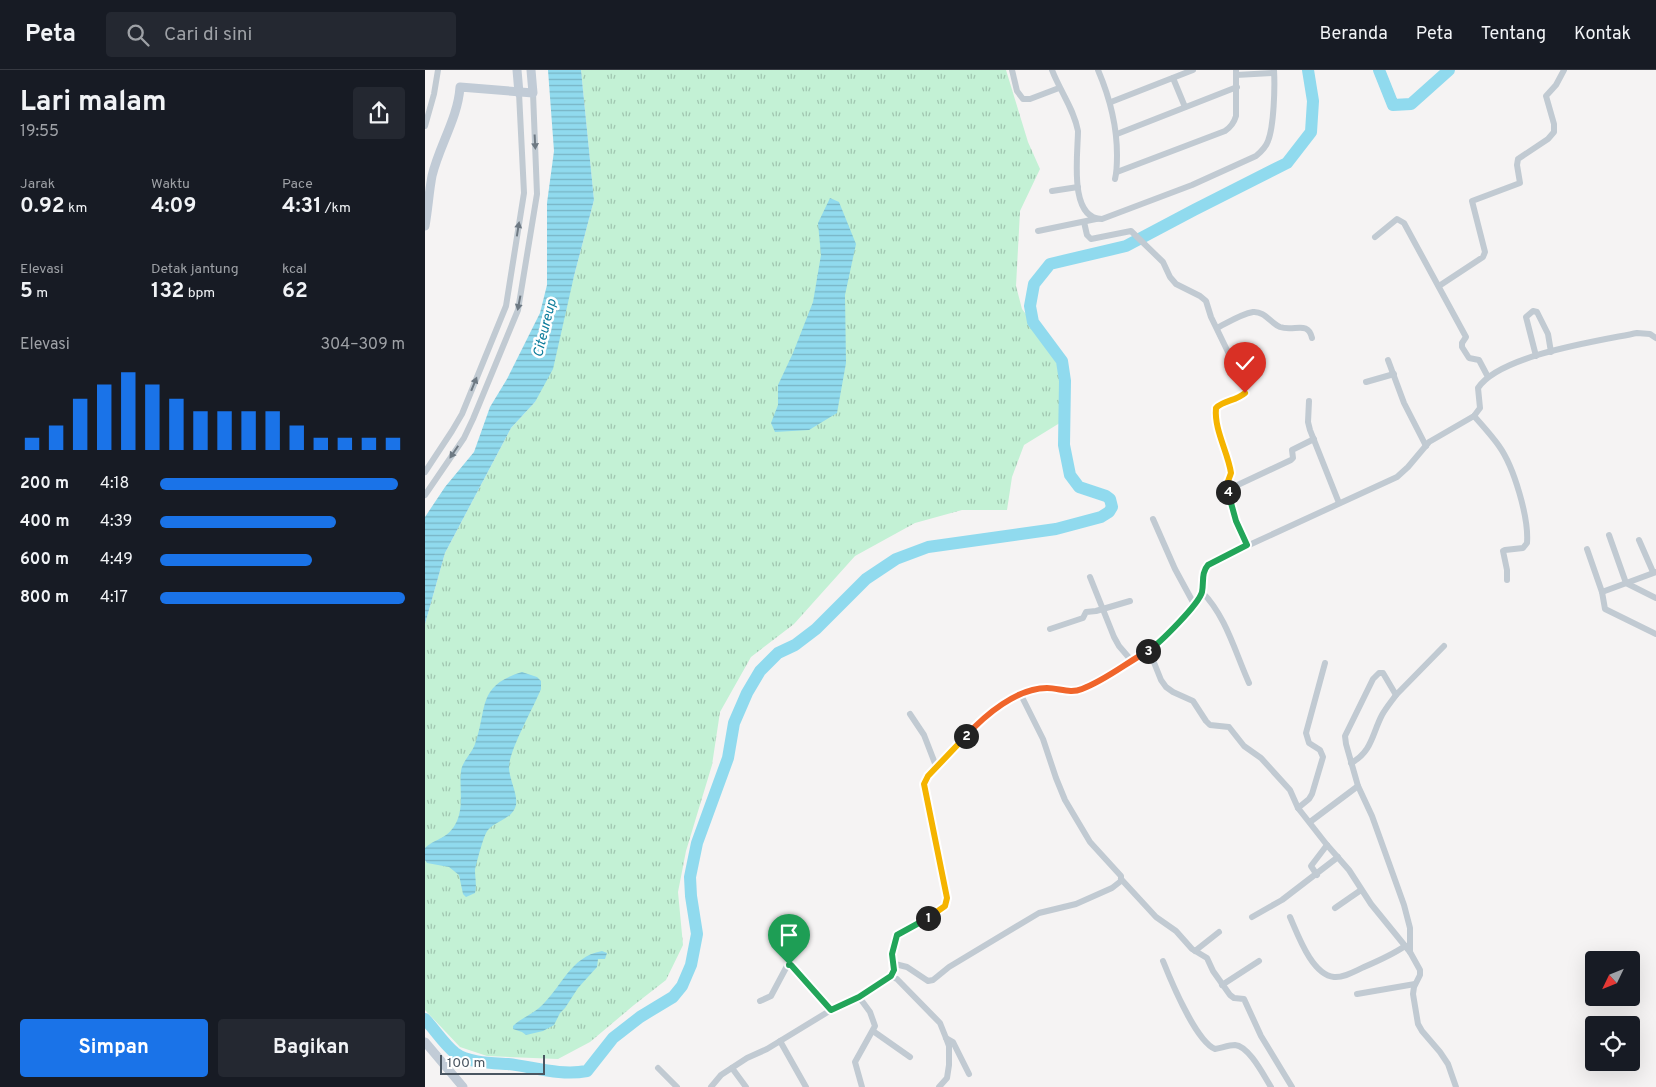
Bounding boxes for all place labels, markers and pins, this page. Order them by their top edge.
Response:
pin [1224,342,1266,393]
pin: 4 [1215,480,1241,504]
pin: 3 [1135,638,1161,664]
pin: 2 [953,724,979,748]
pin: 1 [915,906,941,930]
pin [768,914,810,965]

